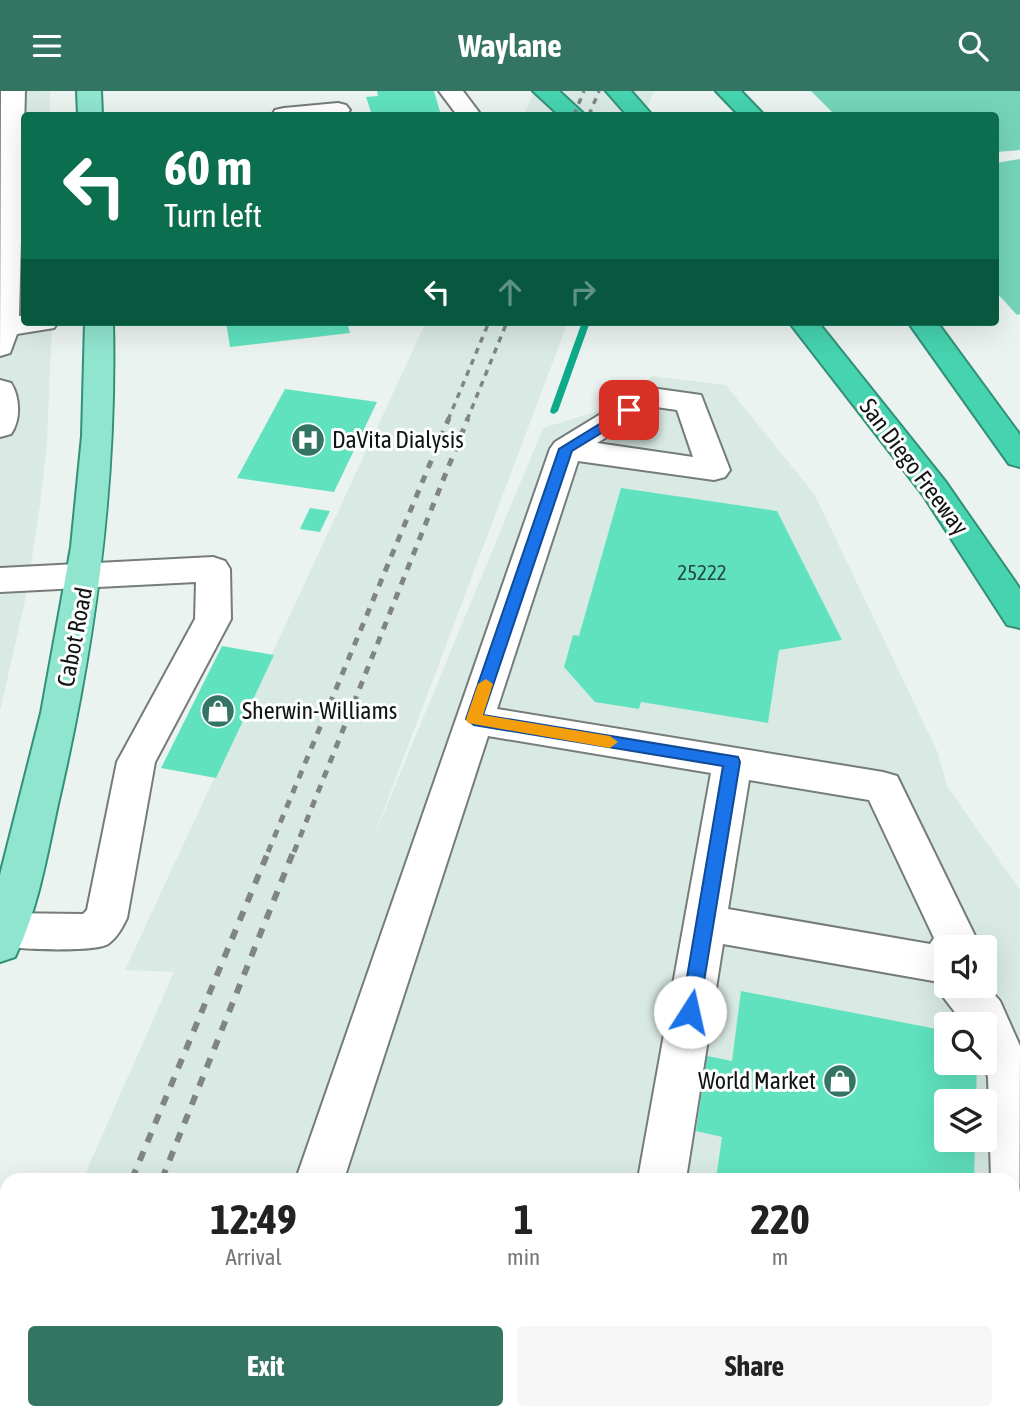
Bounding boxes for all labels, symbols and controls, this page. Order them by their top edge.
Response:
icon: menu [28,27,66,65]
text: Waylane [458,27,562,64]
icon: search [954,27,992,65]
text: 60 m [164,139,252,195]
icon: left [49,140,140,231]
text: Turn left [164,197,262,234]
icon: left [418,273,456,311]
icon: ahead [491,273,529,311]
icon: right [564,273,602,311]
pin [599,380,659,440]
icon: arrive [610,391,648,429]
street label: San Diego Freeway [854,393,974,540]
hospital icon: DaVita Dialysis [289,421,327,459]
place label: DaVita Dialysis [332,426,464,453]
house number: 25222 [677,560,727,584]
street label: Cabot Road [52,585,97,689]
shop icon: Sherwin-Williams [199,692,237,730]
place label: Sherwin-Williams [242,697,397,724]
map controls [934,935,997,1152]
button: sound [934,935,997,998]
position arrow [653,975,727,1049]
button: search [934,1012,997,1075]
shop icon: World Market [821,1062,859,1100]
place label: World Market [698,1067,816,1094]
button: layers [934,1089,997,1152]
text: 12:49 [210,1195,297,1243]
text: 1 [514,1195,533,1243]
text: 220 [750,1195,810,1243]
text: Arrival [225,1244,282,1270]
text: min [507,1244,540,1270]
text: m [772,1244,788,1270]
button: Exit [28,1326,503,1406]
button: Share [517,1326,992,1406]

